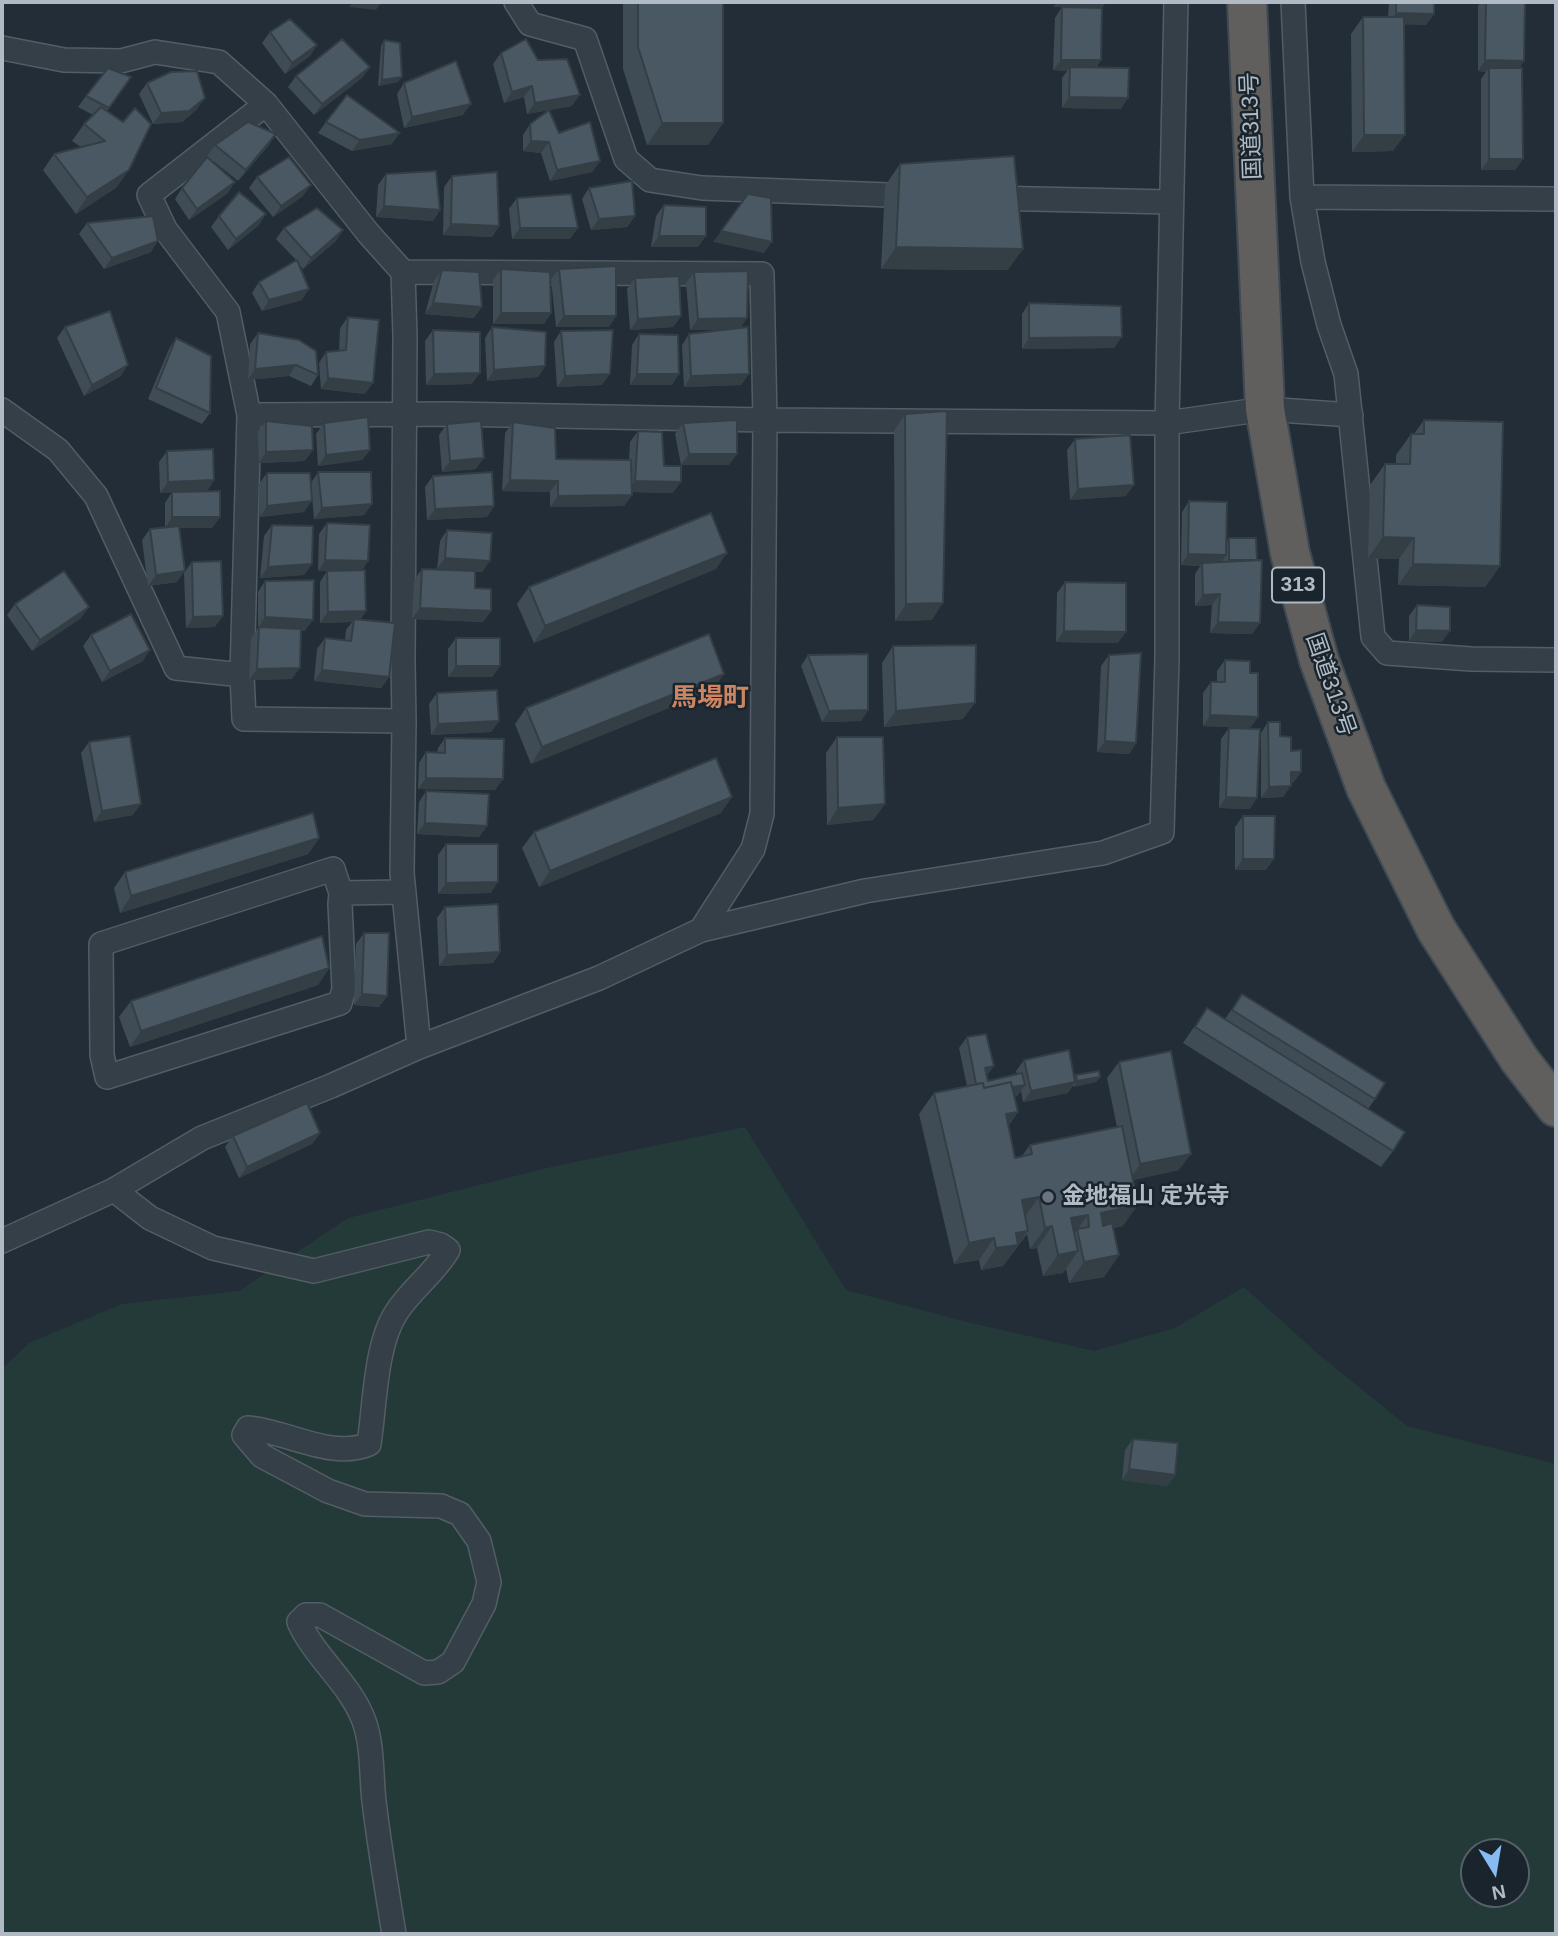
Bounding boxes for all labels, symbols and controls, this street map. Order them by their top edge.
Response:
street label: 国道313号 [1236,72,1268,180]
road number: 313 [1272,568,1324,602]
street label: 国道313号 [1299,630,1361,740]
district label: 馬場町 [671,683,749,715]
place label: 金地福山 定光寺 [1062,1183,1229,1211]
marker: 金地福山 定光寺 [1040,1189,1056,1205]
north arrow [1460,1838,1530,1908]
text: N [1490,1881,1507,1904]

